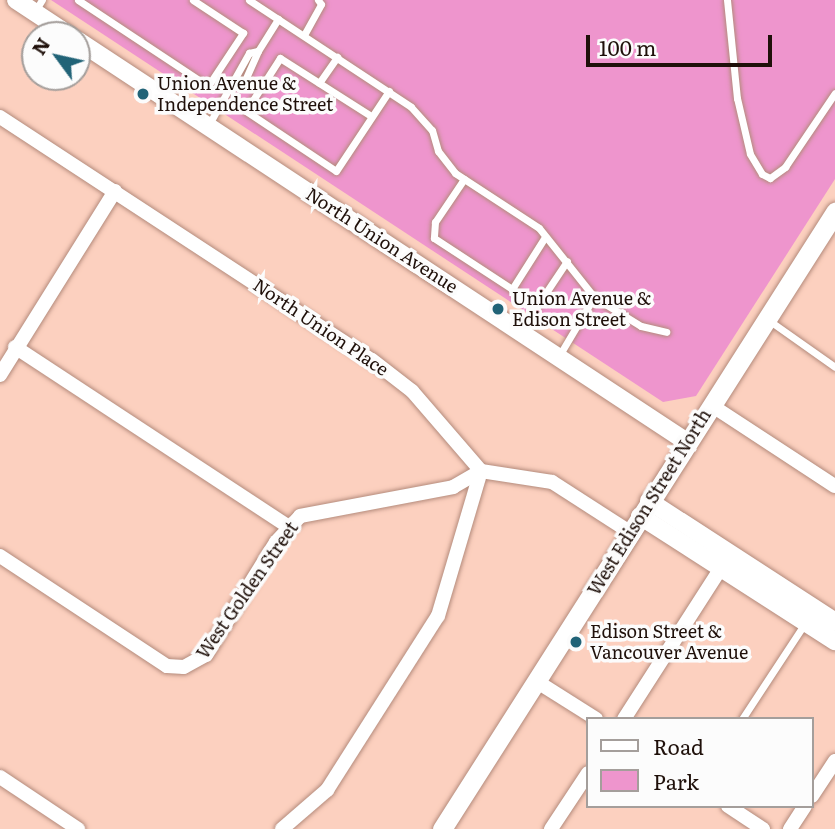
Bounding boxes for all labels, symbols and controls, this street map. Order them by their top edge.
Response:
north arrow [21,21,91,91]
scale bar [590,21,776,65]
text: N [24,31,56,60]
text: 100 m [599,31,656,62]
place label: Union Avenue & Independence Street [157,73,333,116]
marker: Union Avenue & Independence Street [135,86,151,102]
street label: North Union Avenue [302,183,462,297]
street label: North Union Place [249,274,393,380]
place label: Union Avenue & Edison Street [512,288,651,330]
marker: Union Avenue & Edison Street [490,301,506,317]
street label: West Edison Street North [583,405,715,599]
street label: West Golden Street [192,517,302,663]
place label: Edison Street & Vancouver Avenue [590,621,748,664]
marker: Edison Street & Vancouver Avenue [568,634,584,650]
legend [586,717,814,808]
text: Road [653,730,704,761]
text: Park [653,765,699,796]

